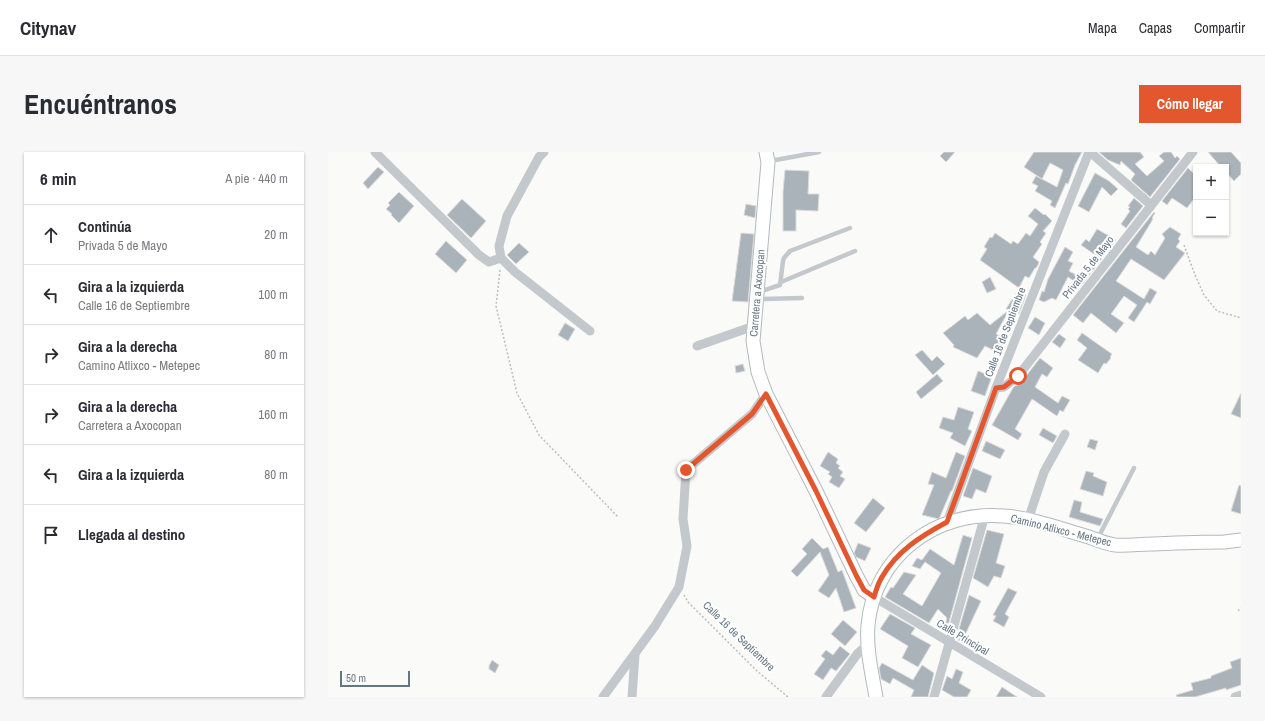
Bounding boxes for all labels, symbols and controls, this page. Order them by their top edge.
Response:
text: Citynav [20,15,76,41]
text: Mapa [1088,19,1117,37]
text: Capas [1139,19,1172,37]
text: Compartir [1194,19,1245,37]
text: Encuéntranos [24,85,177,123]
button: Cómo llegar [1139,85,1241,123]
map controls [1193,164,1229,236]
button: + [1193,164,1229,200]
text: 6 min [40,167,76,190]
text: A pie · 440 m [225,170,288,187]
button: − [1193,200,1229,236]
text: Continúa [78,216,131,237]
icon: ahead [40,224,62,246]
text: 20 m [264,226,288,243]
street label: Privada 5 de Mayo [1059,233,1117,301]
text: Privada 5 de Mayo [78,237,167,254]
street label: Carretera a Axocopan [746,249,768,337]
text: Gira a la izquierda [78,276,184,297]
icon: left [40,284,62,306]
street label: Calle 16 de Septiembre [981,285,1029,379]
text: 100 m [258,286,288,303]
text: Calle 16 de Septiembre [78,297,190,314]
text: Gira a la derecha [78,336,177,357]
icon: right [40,344,62,366]
text: 80 m [264,346,288,363]
text: Camino Atlixco - Metepec [78,357,200,374]
route start [1009,367,1027,385]
text: Gira a la derecha [78,396,177,417]
icon: right [40,404,62,426]
text: 160 m [258,406,288,423]
text: Carretera a Axocopan [78,417,182,434]
route end [677,461,695,479]
icon: left [40,464,62,486]
text: Gira a la izquierda [78,464,184,485]
text: 80 m [264,466,288,483]
street label: Camino Atlixco - Metepec [1009,511,1113,549]
icon: arrive [40,524,62,546]
text: Llegada al destino [78,524,185,545]
street label: Calle 16 de Septiembre [700,598,778,674]
street label: Calle Principal [934,616,992,658]
scale bar [340,669,410,688]
text: 50 m [346,671,366,685]

